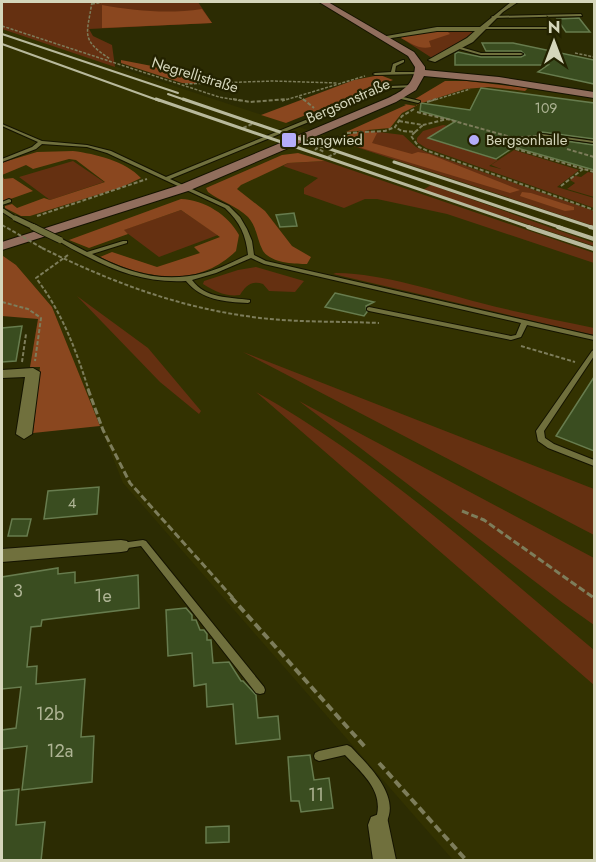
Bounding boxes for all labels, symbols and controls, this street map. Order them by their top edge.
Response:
north arrow [524,12,584,72]
text: N [548,16,560,39]
street label: Negrellistraße [149,51,241,99]
street label: Bergsonstraße [302,73,394,129]
house number: 109 [535,98,557,118]
place label: Langwied [302,129,363,151]
place label: Bergsonhalle [486,129,568,151]
marker: Langwied [280,131,298,149]
marker: Bergsonhalle [467,133,481,147]
house number: 4 [68,492,77,514]
house number: 3 [13,578,23,604]
house number: 1e [94,583,112,609]
house number: 12b [36,701,64,727]
house number: 12a [47,738,74,764]
house number: 11 [308,782,324,808]

